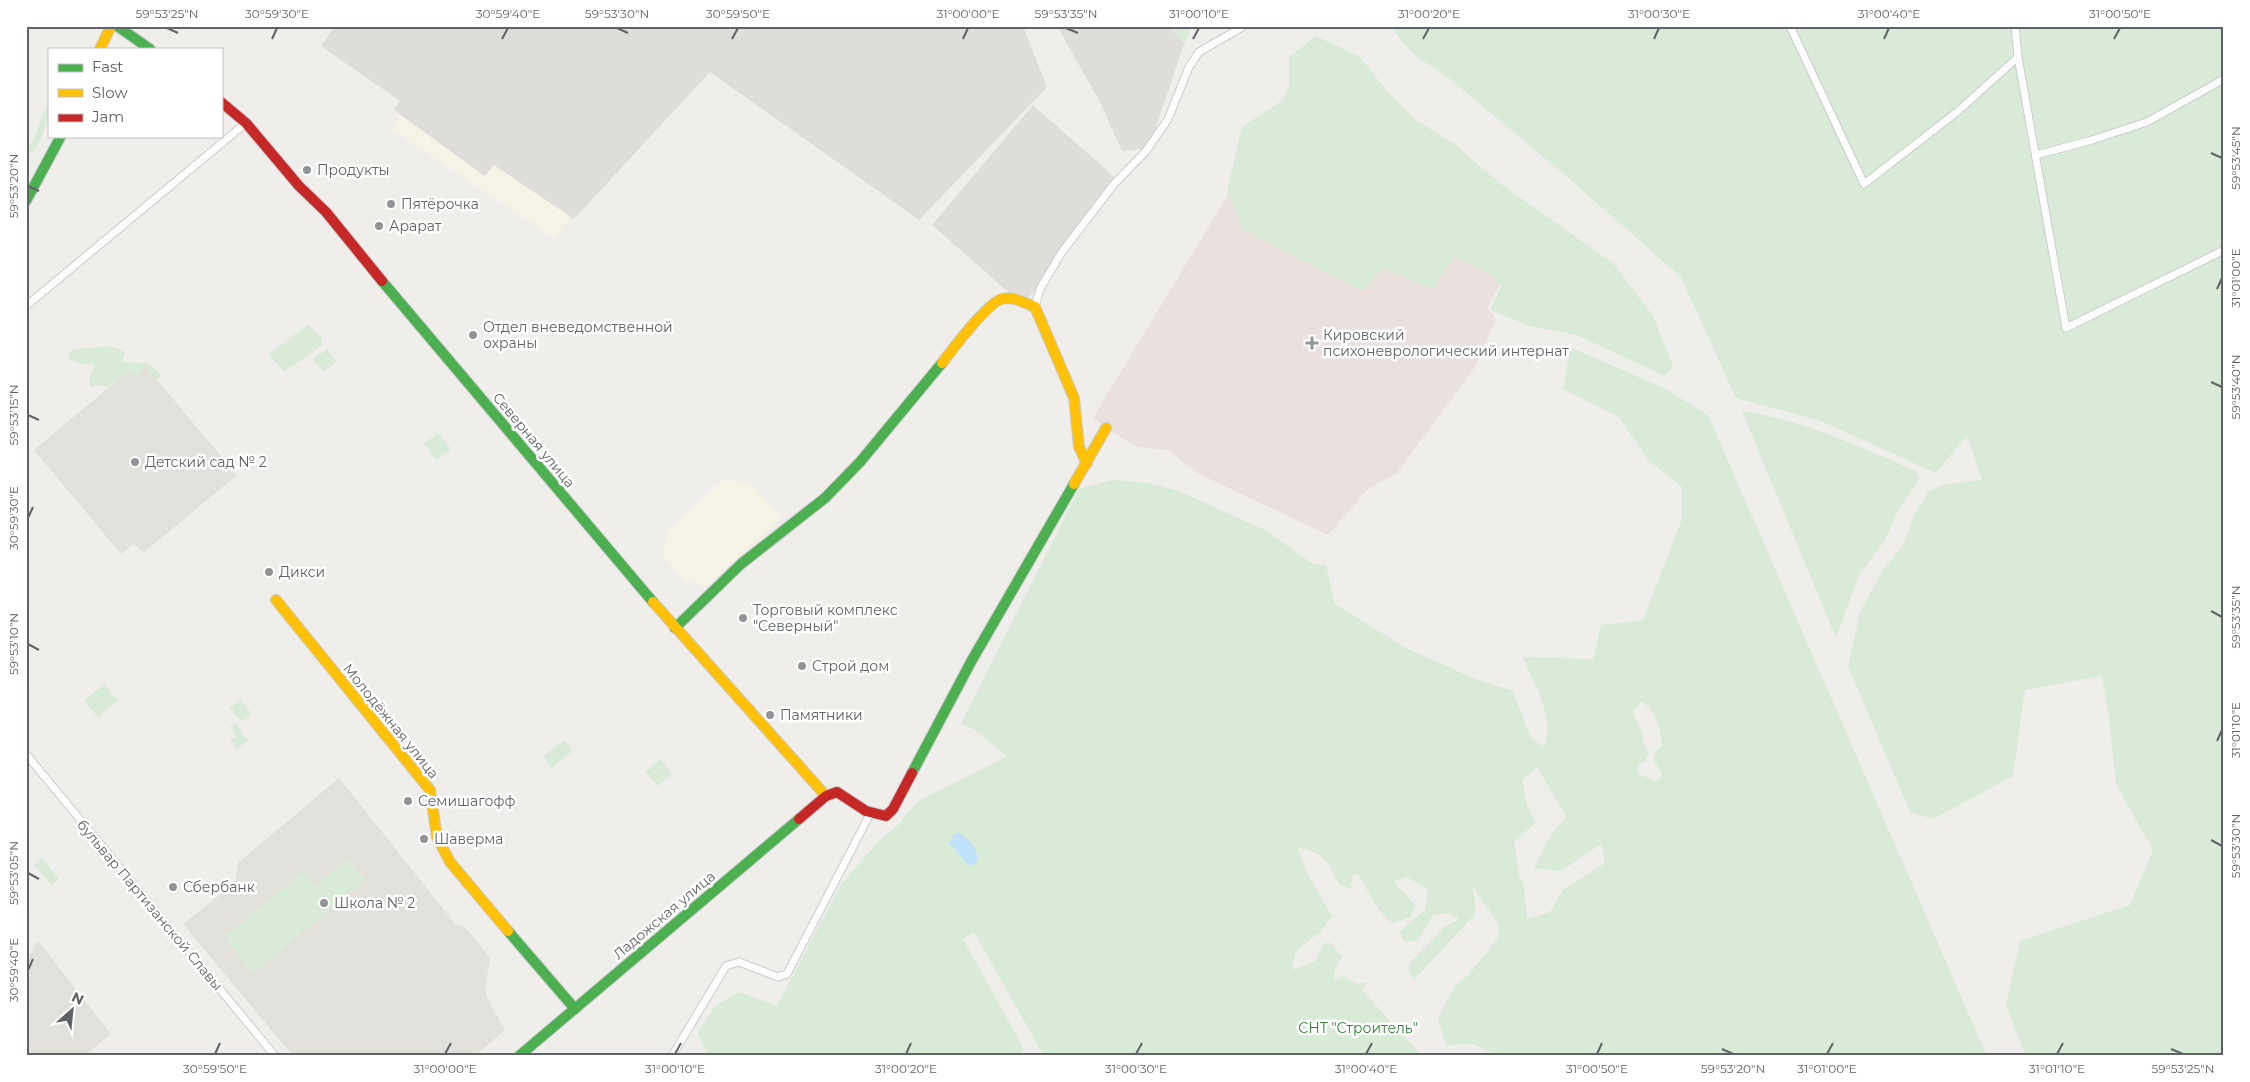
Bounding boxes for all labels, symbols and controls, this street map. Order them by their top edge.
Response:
text: 59°53'25"N [135,6,199,21]
text: 30°59'30"E [245,6,309,21]
text: 30°59'40"E [476,6,540,21]
text: 59°53'30"N [585,6,649,21]
text: 30°59'50"E [706,6,770,21]
text: 31°00'00"E [936,6,1000,21]
text: 59°53'35"N [1035,6,1097,21]
text: 31°00'10"E [1169,6,1229,21]
text: 31°00'20"E [1398,6,1460,21]
text: 31°00'30"E [1628,6,1690,21]
text: 31°00'40"E [1858,6,1920,21]
text: 31°00'50"E [2089,6,2151,21]
legend [48,48,222,138]
text: Fast [92,57,123,76]
text: Slow [92,83,128,102]
text: Jam [91,107,124,126]
text: 59°53'45"N [2228,126,2243,190]
text: 59°53'20"N [6,154,21,218]
place label: Продукты [317,161,390,179]
marker: Продукты [301,164,313,176]
place label: Пятёрочка [401,195,479,213]
marker: Пятёрочка [385,198,397,210]
place label: Арарат [389,217,442,235]
marker: Арарат [373,220,385,232]
text: 31°01'00"E [2228,248,2243,308]
place label: Отдел вневедомственной охраны [483,318,673,352]
place label: Кировский психоневрологический интернат [1323,326,1569,360]
marker: Отдел вневедомственной охраны [467,329,479,341]
marker: Кировский психоневрологический интернат [1305,336,1319,350]
text: 59°53'40"N [2228,355,2243,419]
text: 59°53'15"N [6,385,21,445]
street label: Северная улица [489,389,579,491]
place label: Детский сад № 2 [145,453,267,471]
marker: Детский сад № 2 [129,456,141,468]
text: 30°59'30"E [6,486,21,550]
place label: Дикси [279,563,325,581]
marker: Дикси [263,566,275,578]
text: 59°53'35"N [2228,586,2243,648]
place label: Торговый комплекс "Северный" [753,601,898,635]
marker: Торговый комплекс "Северный" [737,612,749,624]
text: 59°53'10"N [6,613,21,675]
place label: Строй дом [812,657,889,675]
street label: Молодёжная улица [339,660,443,782]
marker: Строй дом [796,660,808,672]
text: 31°01'10"E [2228,702,2243,758]
place label: Памятники [780,706,863,724]
marker: Памятники [764,709,776,721]
place label: Семишагофф [418,792,515,810]
marker: Семишагофф [402,795,414,807]
text: 59°53'30"N [2228,814,2243,878]
street label: бульвар Партизанской Славы [73,816,227,994]
place label: Шаверма [434,830,503,848]
marker: Шаверма [418,833,430,845]
text: 59°53'05"N [6,841,21,905]
street label: Ладожская улица [609,867,719,963]
place label: Сбербанк [183,878,255,896]
marker: Сбербанк [167,881,179,893]
place label: Школа № 2 [334,894,415,912]
marker: Школа № 2 [318,897,330,909]
text: 30°59'40"E [6,938,21,1002]
north arrow [48,984,98,1034]
text: N [69,988,87,1009]
park label: СНТ "Строитель" [1298,1019,1418,1037]
text: 30°59'50"E [183,1061,247,1076]
text: 31°00'00"E [413,1061,477,1076]
text: 31°00'10"E [645,1061,705,1076]
text: 31°00'20"E [875,1061,937,1076]
text: 31°00'30"E [1105,1061,1167,1076]
text: 31°00'40"E [1335,1061,1397,1076]
text: 31°00'50"E [1566,1061,1628,1076]
text: 59°53'20"N [1701,1061,1765,1076]
text: 31°01'00"E [1797,1061,1857,1076]
text: 31°01'10"E [2029,1061,2085,1076]
text: 59°53'25"N [2151,1061,2215,1076]

